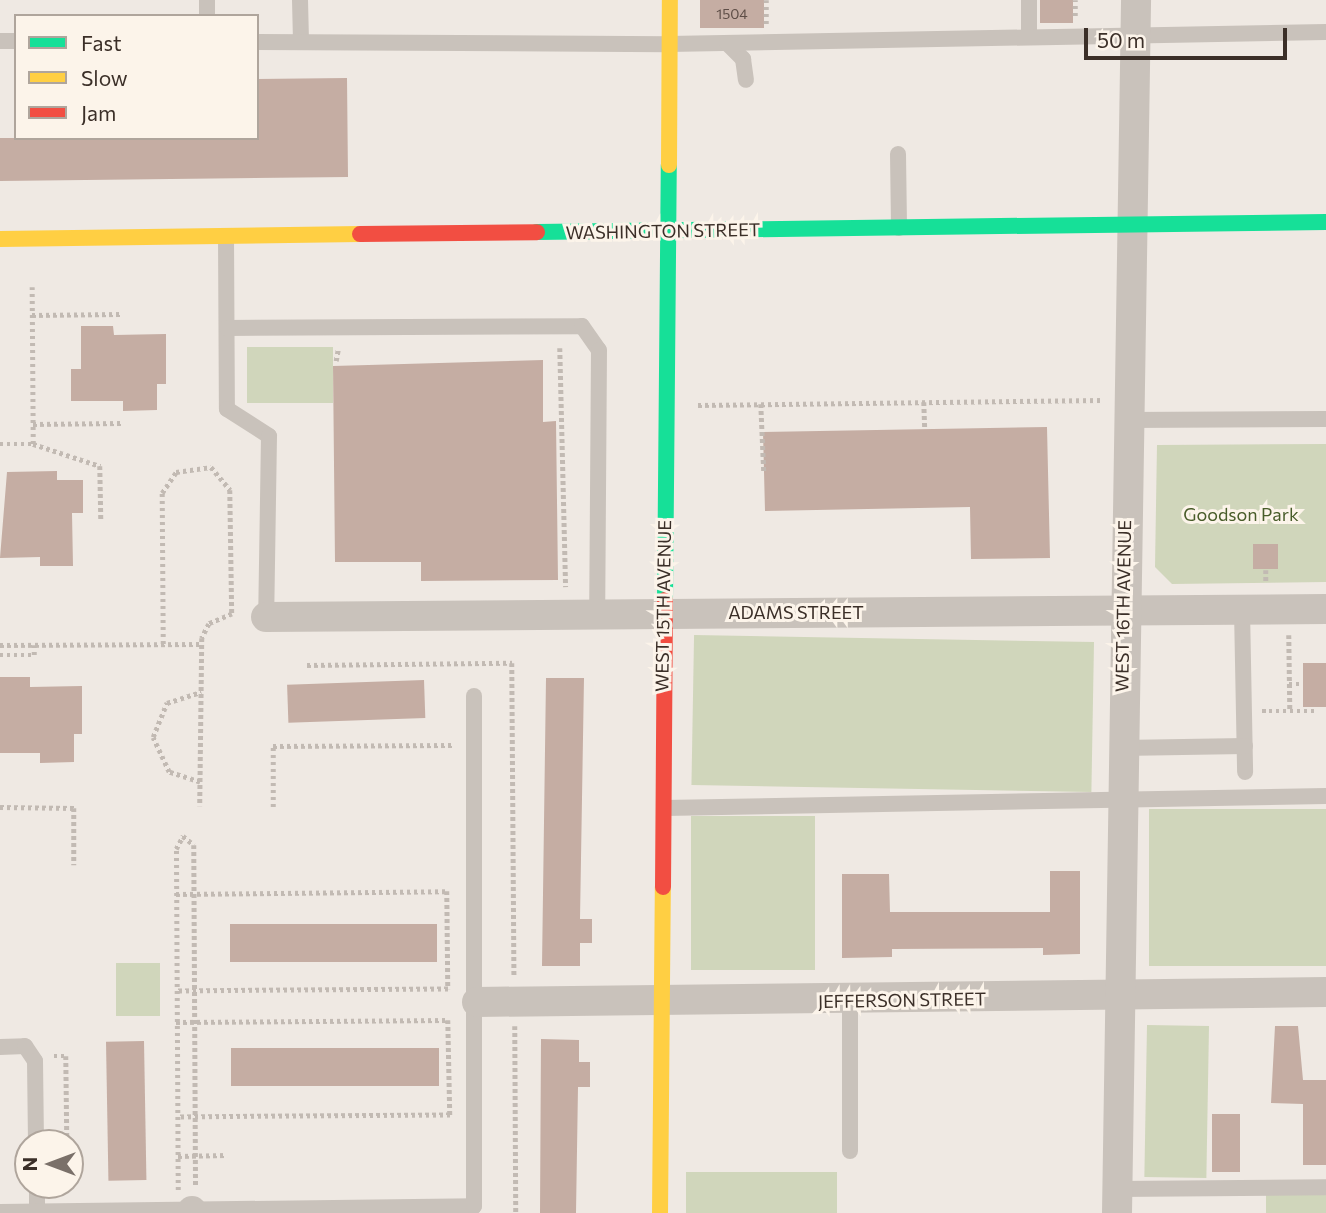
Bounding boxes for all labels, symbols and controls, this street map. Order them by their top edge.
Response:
house number: 1504 [716,6,748,22]
legend [14,14,259,140]
scale bar [1088,14,1291,58]
text: 50 m [1097,27,1145,52]
text: Fast [81,30,122,55]
text: Slow [81,65,128,90]
text: Jam [81,100,116,125]
street label: WASHINGTON STREET [566,219,760,243]
park label: Goodson Park [1183,503,1299,525]
street label: WEST 15TH AVENUE [651,520,675,692]
street label: WEST 16TH AVENUE [1111,520,1135,692]
street label: ADAMS STREET [728,601,864,623]
street label: JEFFERSON STREET [818,988,986,1012]
north arrow [14,1129,84,1199]
text: N [18,1157,41,1171]

